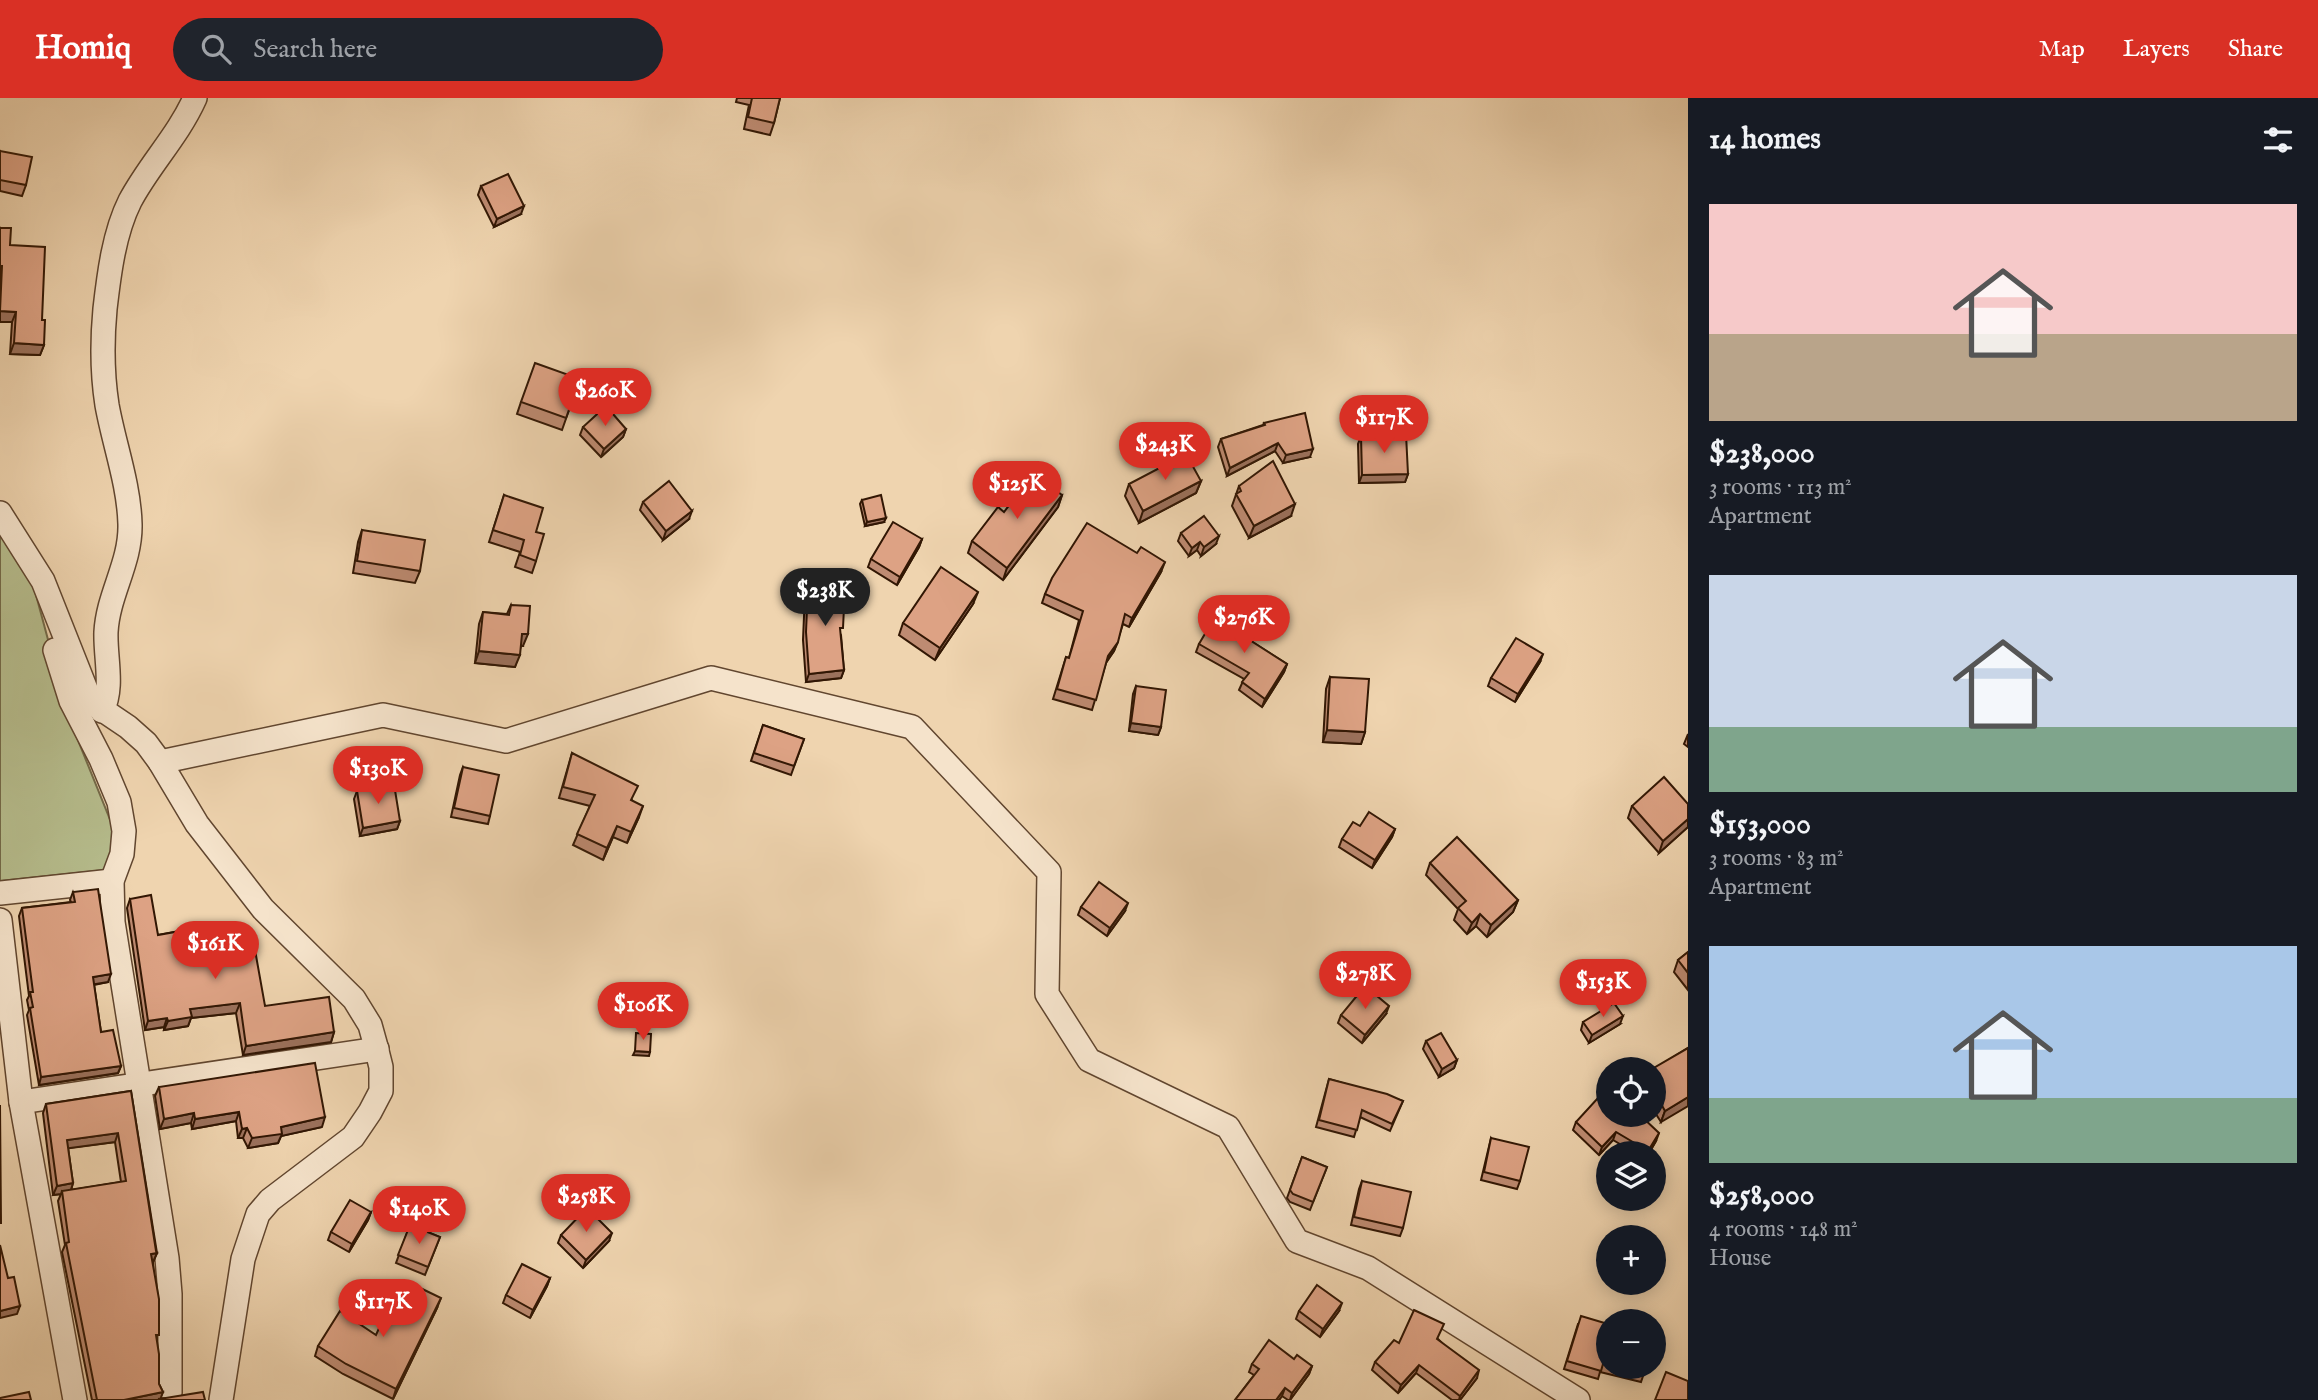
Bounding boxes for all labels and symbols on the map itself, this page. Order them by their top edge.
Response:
pin: $260K [556,368,654,428]
pin: $117K [1335,396,1433,455]
pin: $243K [1116,422,1214,482]
pin: $125K [968,462,1066,521]
pin: $238K [776,568,874,628]
pin: $276K [1195,596,1293,655]
pin: $130K [329,746,427,806]
pin: $161K [166,922,264,981]
pin: $278K [1316,951,1414,1011]
pin: $153K [1554,960,1652,1019]
pin: $106K [594,982,692,1042]
pin: $258K [537,1174,635,1234]
pin: $140K [370,1186,468,1246]
pin: $117K [334,1280,432,1339]

